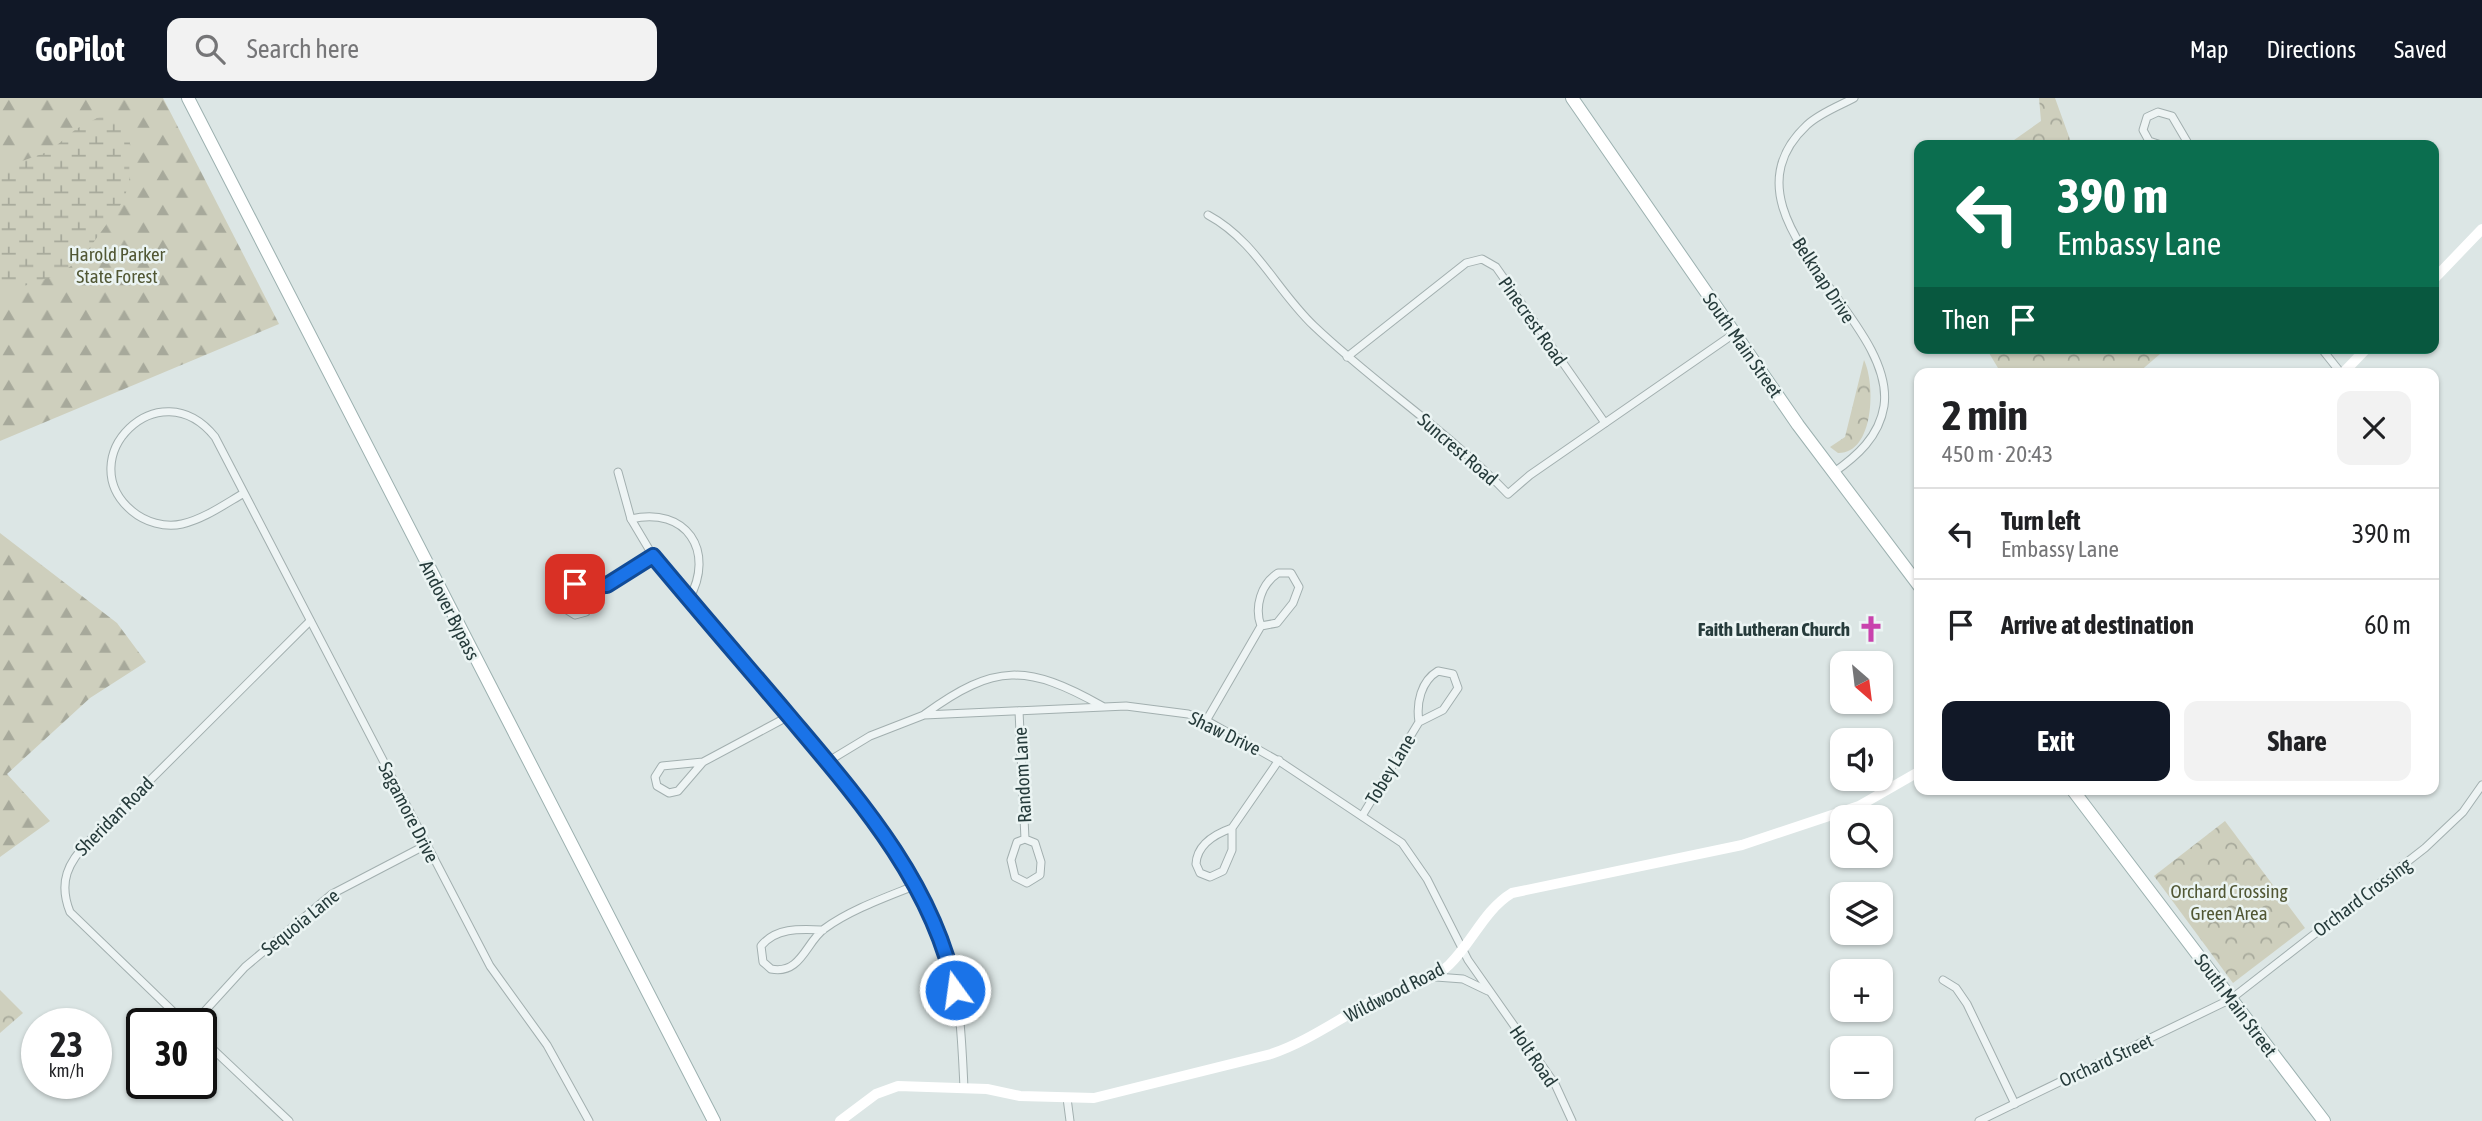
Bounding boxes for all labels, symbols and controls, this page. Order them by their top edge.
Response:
search box [167,18,657,81]
text: GoPilot [35,30,125,68]
icon: search [191,30,229,68]
text: Search here [247,34,359,64]
text: Map [2190,36,2228,63]
text: Directions [2266,36,2356,63]
text: Saved [2394,36,2447,63]
text: 390 m [2057,167,2168,223]
icon: left [1942,168,2033,259]
text: Embassy Lane [2057,225,2221,262]
street label: Belknap Drive [1788,233,1860,327]
park label: Harold Parker State Forest [69,243,166,287]
street label: Pinecrest Road [1494,272,1572,370]
street label: South Main Street [1699,288,1787,402]
icon: arrive [2004,301,2042,339]
text: Then [1942,305,1990,335]
text: 2 min [1942,391,2028,439]
button: close [2337,391,2411,465]
street label: Suncrest Road [1414,408,1502,490]
text: 450 m · 20:43 [1942,441,2053,467]
text: Turn left [2001,506,2081,536]
icon: left [1942,515,1980,553]
text: 390 m [2352,519,2411,549]
text: Embassy Lane [2001,536,2119,562]
pin [545,554,605,614]
street label: Andover Bypass [415,557,485,664]
icon: arrive [556,565,594,603]
icon: arrive [1942,606,1980,644]
text: Arrive at destination [2001,610,2194,640]
text: 60 m [2364,610,2411,640]
church icon: Faith Lutheran Church [1856,614,1886,644]
place label: Faith Lutheran Church [1698,618,1850,640]
north arrow [1830,651,1894,714]
map controls [1830,651,1893,1099]
button: Exit [1942,701,2170,781]
button: Share [2184,701,2411,781]
street label: Shaw Drive [1186,706,1264,760]
street label: Random Lane [1009,727,1035,823]
button: sound [1830,728,1893,791]
street label: Tobey Lane [1360,730,1420,808]
street label: Sagamore Drive [374,758,444,866]
street label: Sheridan Road [70,772,158,860]
button: search [1830,805,1893,868]
street label: Orchard Crossing [2309,852,2416,941]
park label: Orchard Crossing Green Area [2170,880,2288,924]
button: layers [1830,882,1893,945]
street label: Sequoia Lane [257,884,343,960]
street label: South Main Street [2190,949,2282,1061]
position arrow [918,953,992,1027]
street label: Wildwood Road [1340,957,1448,1027]
button: + [1830,959,1893,1022]
speed limit sign: 30 [126,1008,217,1099]
street label: Holt Road [1505,1021,1563,1091]
text: 23 [50,1024,83,1064]
street label: Orchard Street [2056,1029,2156,1091]
button: − [1830,1036,1893,1099]
text: km/h [49,1060,84,1081]

